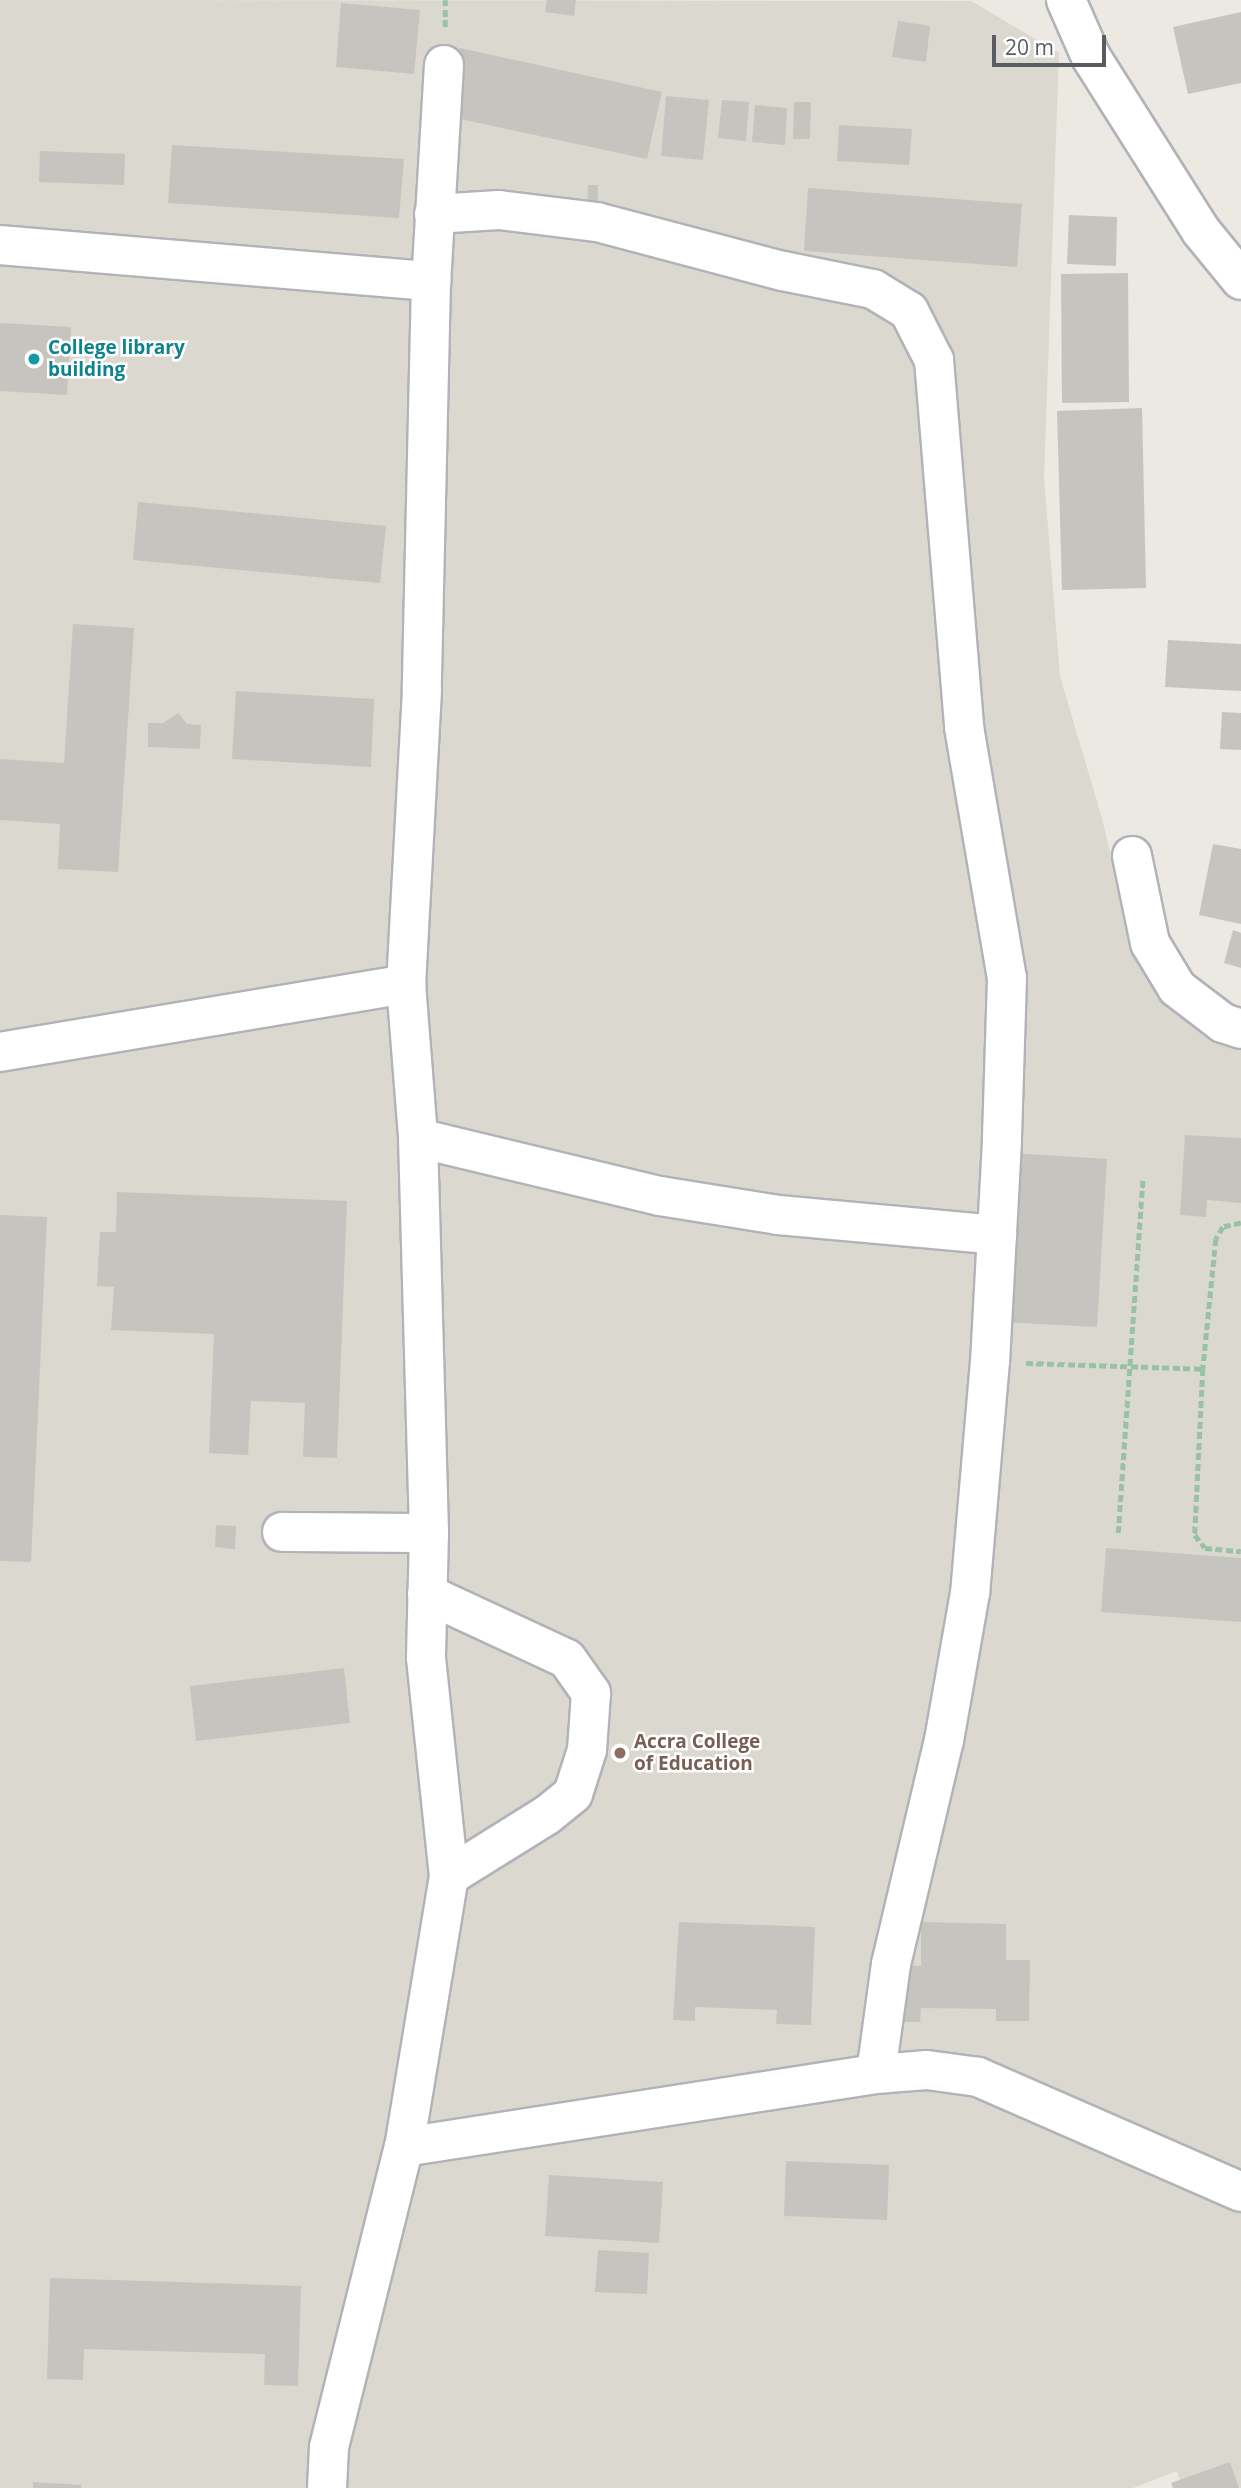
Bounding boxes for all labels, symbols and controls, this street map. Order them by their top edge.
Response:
scale bar [996,21,1110,65]
text: 20 m [1005,33,1054,61]
place label: College library building [48,337,185,381]
marker: College library building [26,351,42,367]
place label: Accra College of Education [634,1731,760,1775]
marker: Accra College of Education [612,1745,628,1761]

